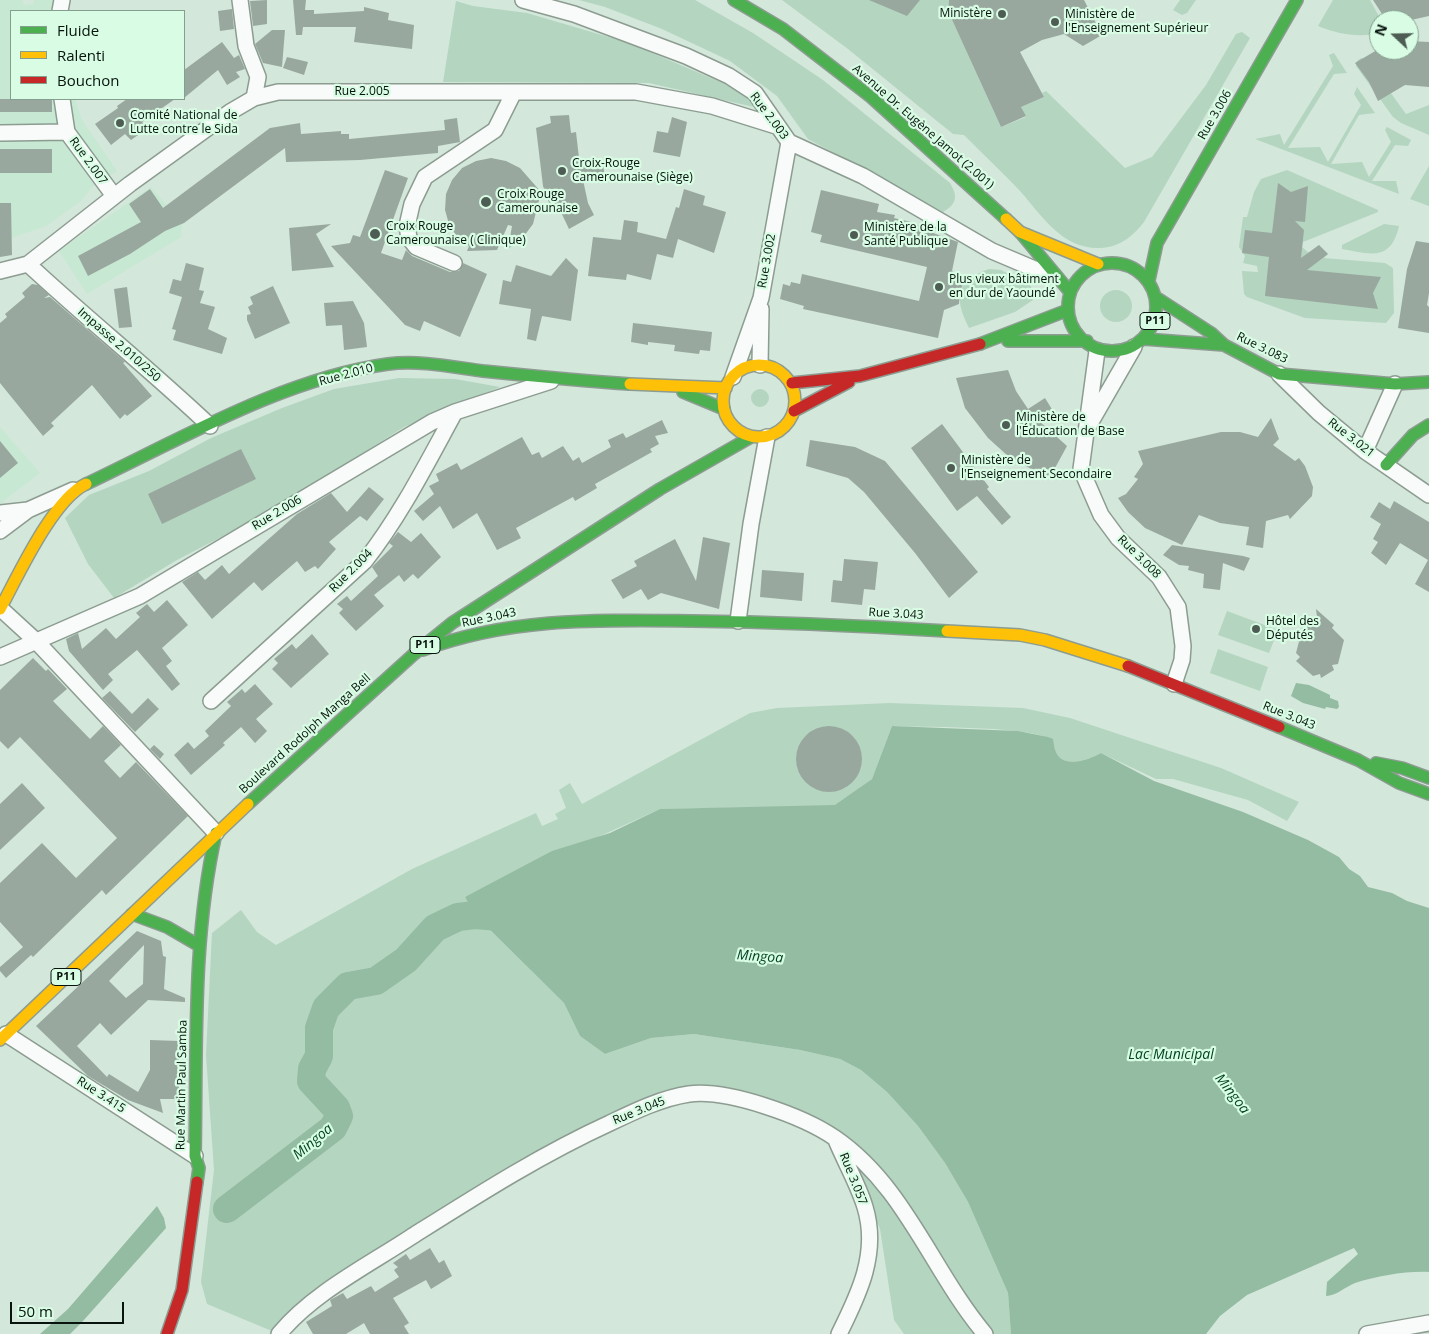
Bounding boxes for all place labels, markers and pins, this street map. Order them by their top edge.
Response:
place label: Ministère [939,7,992,21]
marker: Ministère [996,8,1008,20]
place label: Ministère de l'Enseignement Supérieur [1065,8,1208,36]
marker: Ministère de l'Enseignement Supérieur [1049,16,1061,28]
place label: Comité National de Lutte contre le Sida [130,109,238,137]
marker: Comité National de Lutte contre le Sida [114,117,126,129]
place label: Croix-Rouge Camerounaise (Siège) [572,157,693,185]
marker: Croix-Rouge Camerounaise (Siège) [556,165,568,177]
place label: Croix Rouge Camerounaise [497,188,578,216]
marker: Croix Rouge Camerounaise [479,195,493,209]
place label: Croix Rouge Camerounaise ( Clinique) [386,220,526,248]
place label: Ministère de la Santé Publique [864,221,948,249]
marker: Croix Rouge Camerounaise ( Clinique) [368,227,382,241]
marker: Ministère de la Santé Publique [848,229,860,241]
place label: Plus vieux bâtiment en dur de Yaoundé [949,273,1059,301]
marker: Plus vieux bâtiment en dur de Yaoundé [933,281,945,293]
place label: Ministère de l'Éducation de Base [1016,411,1125,439]
marker: Ministère de l'Éducation de Base [1000,419,1012,431]
place label: Ministère de l'Enseignement Secondaire [961,454,1112,482]
marker: Ministère de l'Enseignement Secondaire [945,462,957,474]
place label: Hôtel des Députés [1266,615,1319,643]
marker: Hôtel des Députés [1250,623,1262,635]

